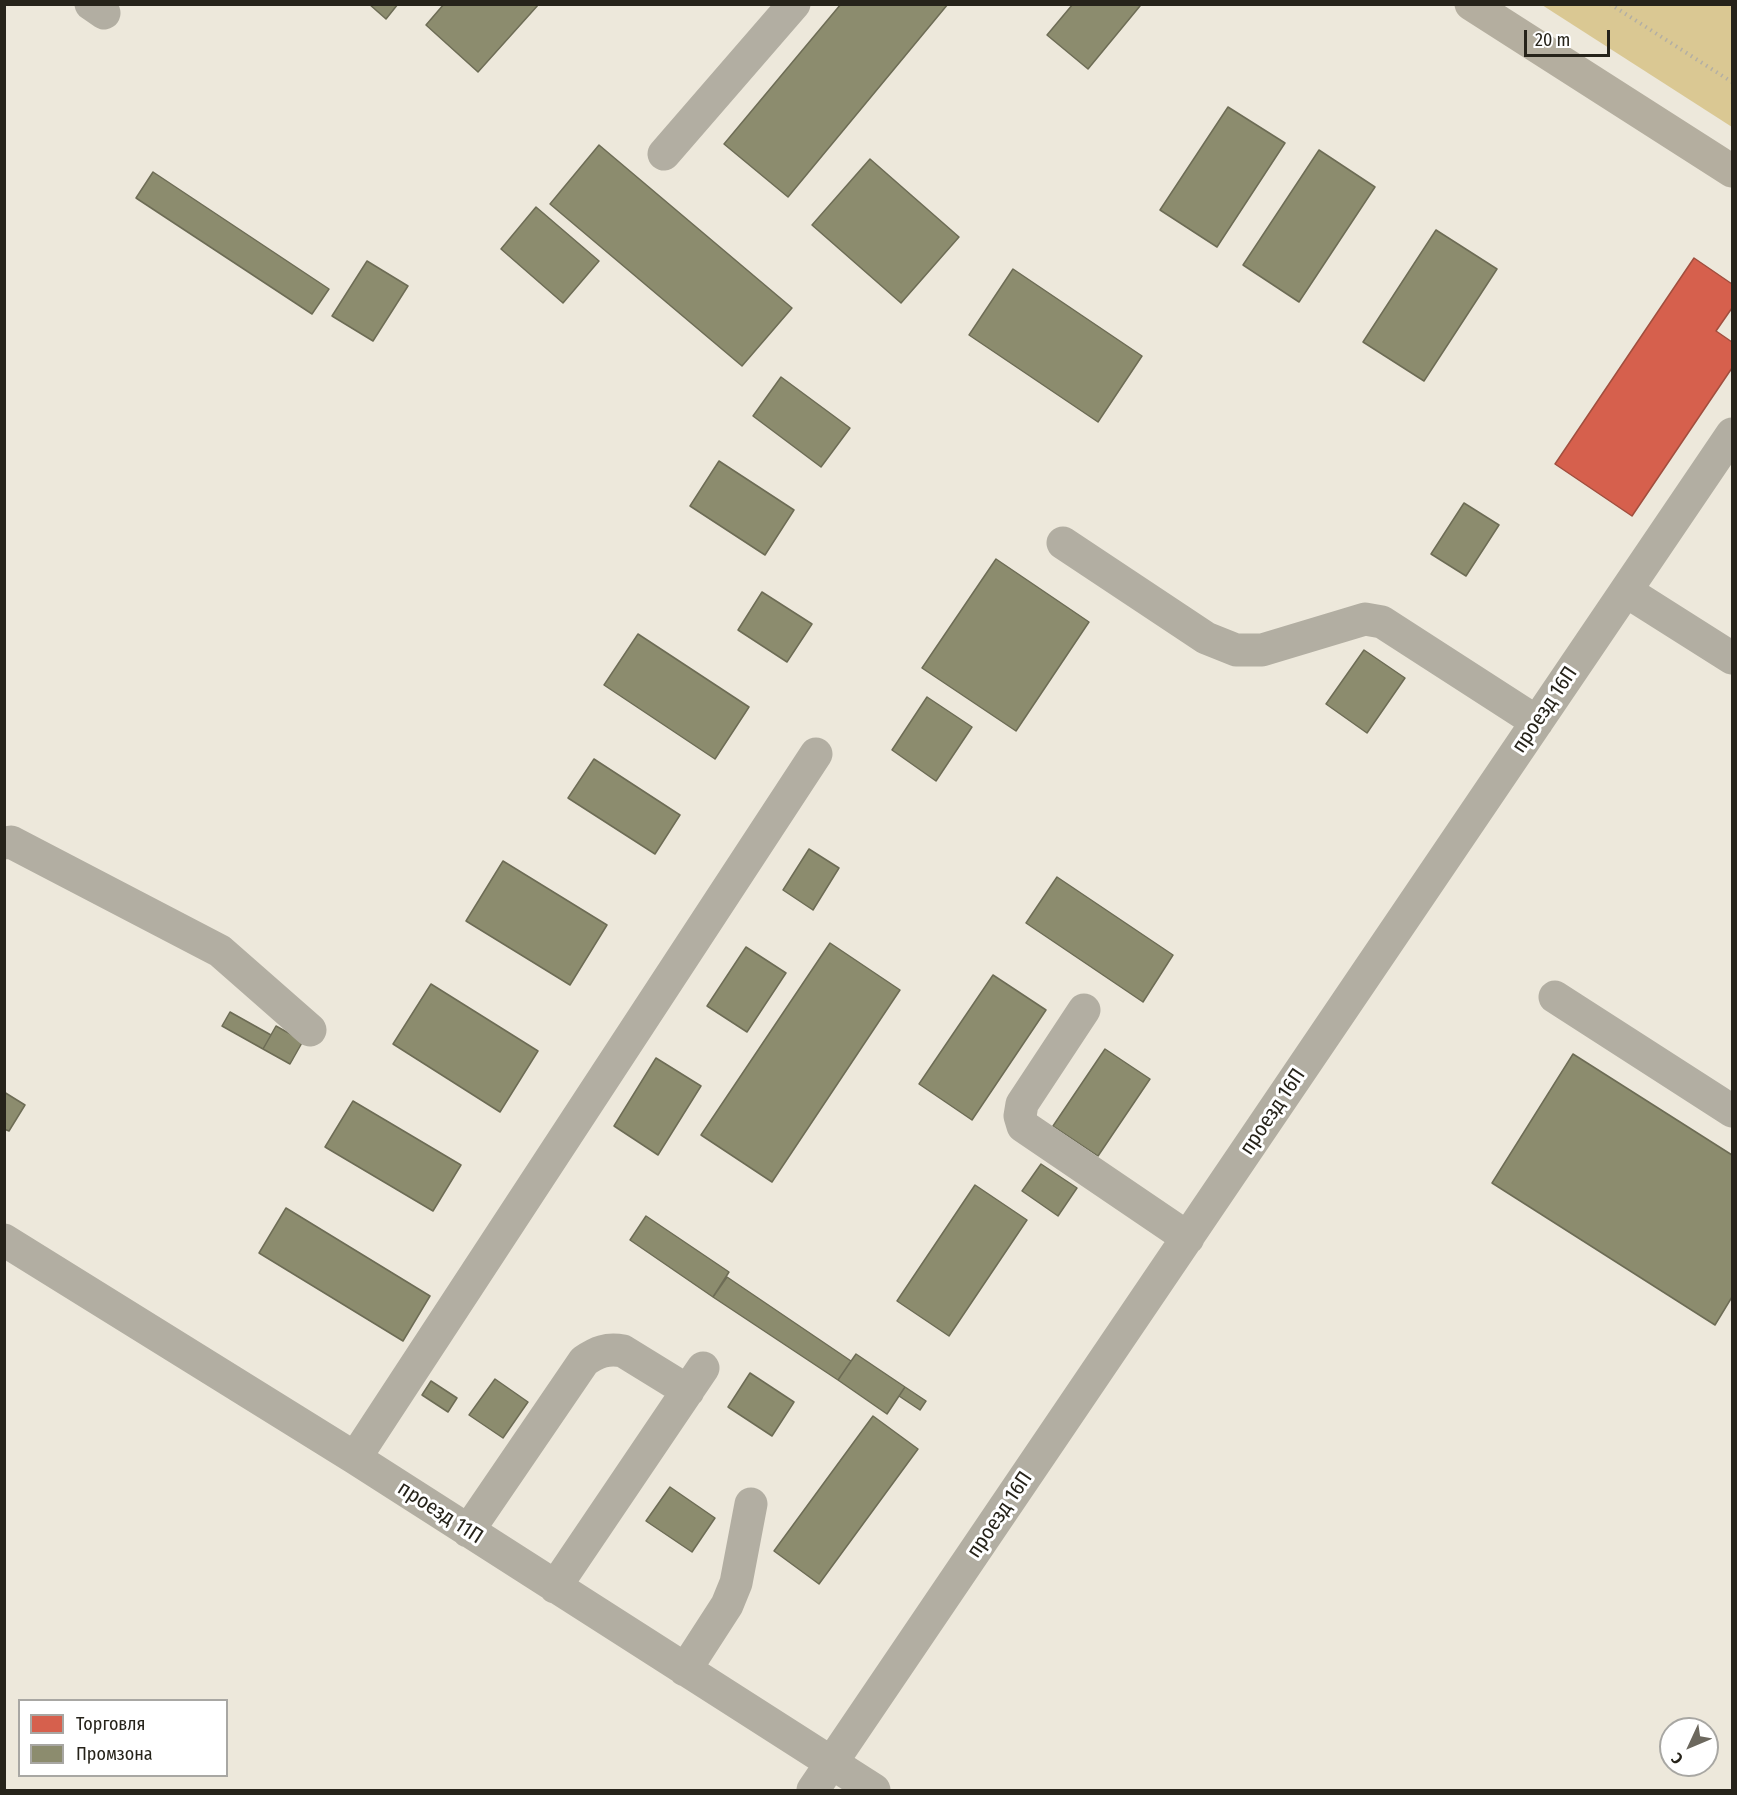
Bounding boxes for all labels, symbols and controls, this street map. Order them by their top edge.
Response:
scale bar [1527,18,1612,56]
text: 20 m [1535,29,1570,51]
street label: проезд 16П [1507,662,1583,758]
street label: проезд 16П [1235,1064,1311,1160]
street label: проезд 16П [962,1467,1038,1563]
street label: проезд 11П [393,1476,487,1550]
legend [18,1699,228,1777]
text: Торговля [76,1713,145,1735]
north arrow [1659,1717,1719,1777]
text: Промзона [76,1743,153,1765]
text: С [1667,1749,1687,1768]

